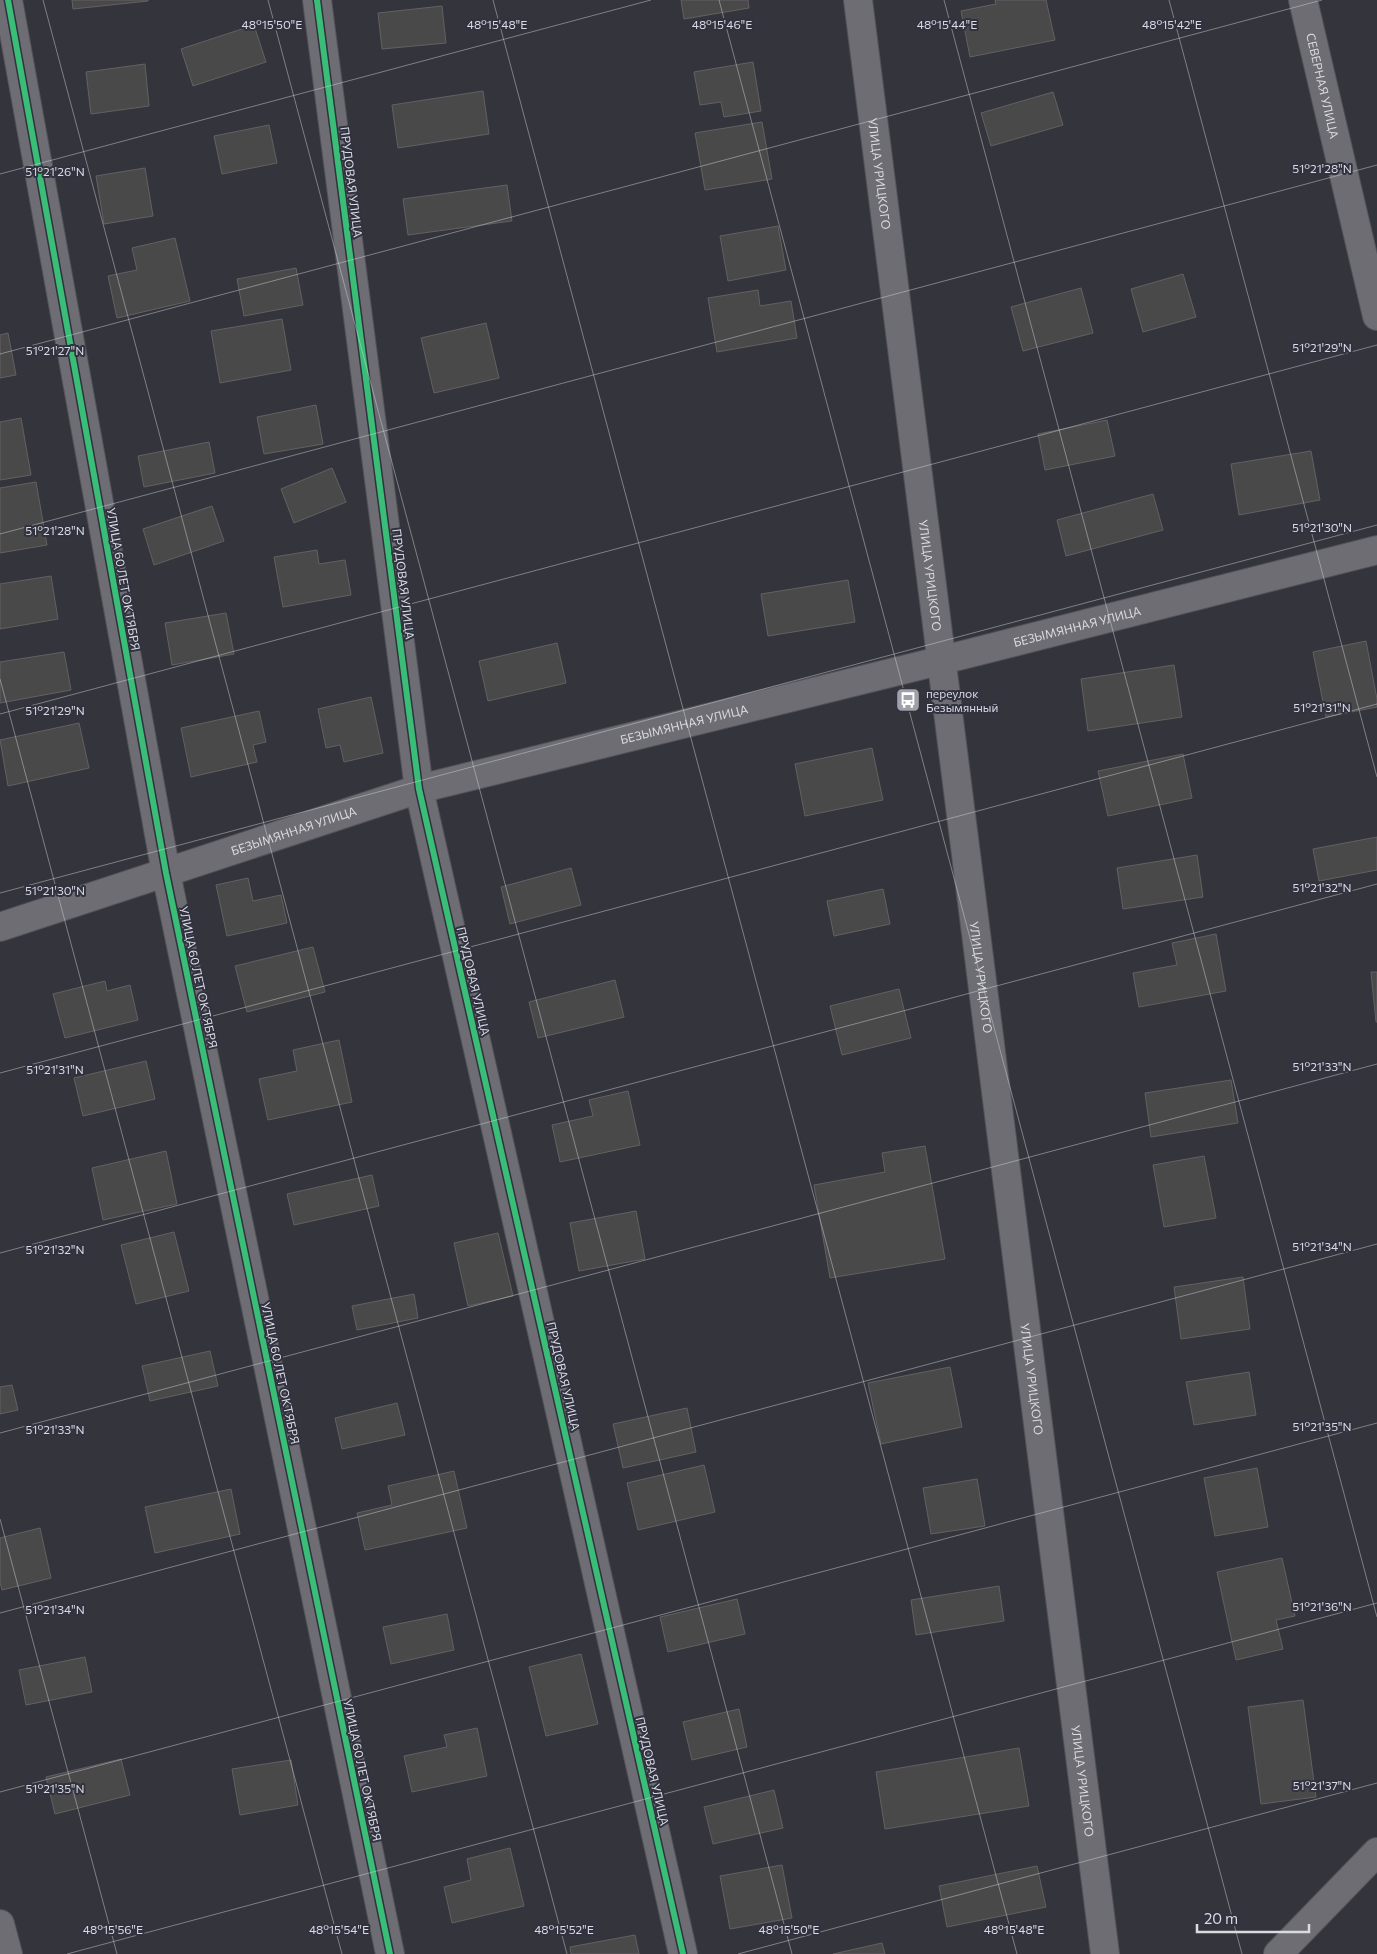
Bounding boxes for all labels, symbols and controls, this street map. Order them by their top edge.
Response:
text: 48°15'50"E [242,17,302,31]
text: 48°15'48"E [467,17,527,31]
text: 48°15'46"E [692,17,752,31]
text: 48°15'44"E [917,17,977,31]
text: 48°15'42"E [1142,17,1202,31]
street label: СЕВЕРНАЯ УЛИЦА [1304,32,1342,140]
street label: УЛИЦА УРИЦКОГО [866,117,894,230]
street label: ПРУДОВАЯ УЛИЦА [338,126,366,238]
text: 51°21'28"N [1292,161,1352,175]
text: 51°21'26"N [25,164,85,178]
text: 51°21'29"N [1292,340,1352,354]
text: 51°21'27"N [26,343,84,357]
street label: УЛИЦА 60 ЛЕТ ОКТЯБРЯ [105,506,143,652]
street label: УЛИЦА УРИЦКОГО [917,519,945,632]
text: 51°21'30"N [1292,520,1352,534]
text: 51°21'28"N [25,523,85,537]
street label: ПРУДОВАЯ УЛИЦА [390,528,418,640]
street label: БЕЗЫМЯННАЯ УЛИЦА [1012,603,1142,649]
place label: переулок Безымянный [926,686,998,714]
bus stop icon: переулок Безымянный [895,687,921,713]
text: 51°21'31"N [1293,700,1351,714]
street label: БЕЗЫМЯННАЯ УЛИЦА [619,701,749,746]
text: 51°21'29"N [25,703,85,717]
street label: БЕЗЫМЯННАЯ УЛИЦА [229,803,358,857]
text: 51°21'32"N [1293,880,1351,894]
text: 51°21'30"N [25,883,85,897]
street label: УЛИЦА 60 ЛЕТ ОКТЯБРЯ [177,905,221,1049]
street label: УЛИЦА УРИЦКОГО [968,921,996,1034]
street label: ПРУДОВАЯ УЛИЦА [455,925,493,1037]
text: 51°21'33"N [1292,1059,1352,1073]
text: 51°21'31"N [26,1062,84,1076]
text: 51°21'34"N [1292,1239,1352,1253]
text: 51°21'32"N [26,1242,84,1256]
street label: УЛИЦА 60 ЛЕТ ОКТЯБРЯ [259,1301,303,1445]
street label: ПРУДОВАЯ УЛИЦА [545,1320,583,1432]
street label: УЛИЦА УРИЦКОГО [1018,1322,1046,1436]
text: 51°21'35"N [1292,1419,1352,1433]
text: 51°21'33"N [25,1422,85,1436]
text: 51°21'36"N [1292,1599,1352,1613]
text: 51°21'34"N [25,1602,85,1616]
street label: УЛИЦА 60 ЛЕТ ОКТЯБРЯ [341,1698,385,1842]
street label: ПРУДОВАЯ УЛИЦА [634,1715,672,1827]
street label: УЛИЦА УРИЦКОГО [1069,1724,1097,1838]
text: 51°21'37"N [1293,1778,1351,1792]
text: 51°21'35"N [25,1781,85,1795]
scale bar [1197,1902,1310,1934]
text: 20 m [1204,1909,1238,1927]
text: 48°15'56"E [83,1922,143,1936]
text: 48°15'54"E [309,1922,369,1936]
text: 48°15'52"E [534,1922,594,1936]
text: 48°15'50"E [759,1922,819,1936]
text: 48°15'48"E [984,1922,1044,1936]

